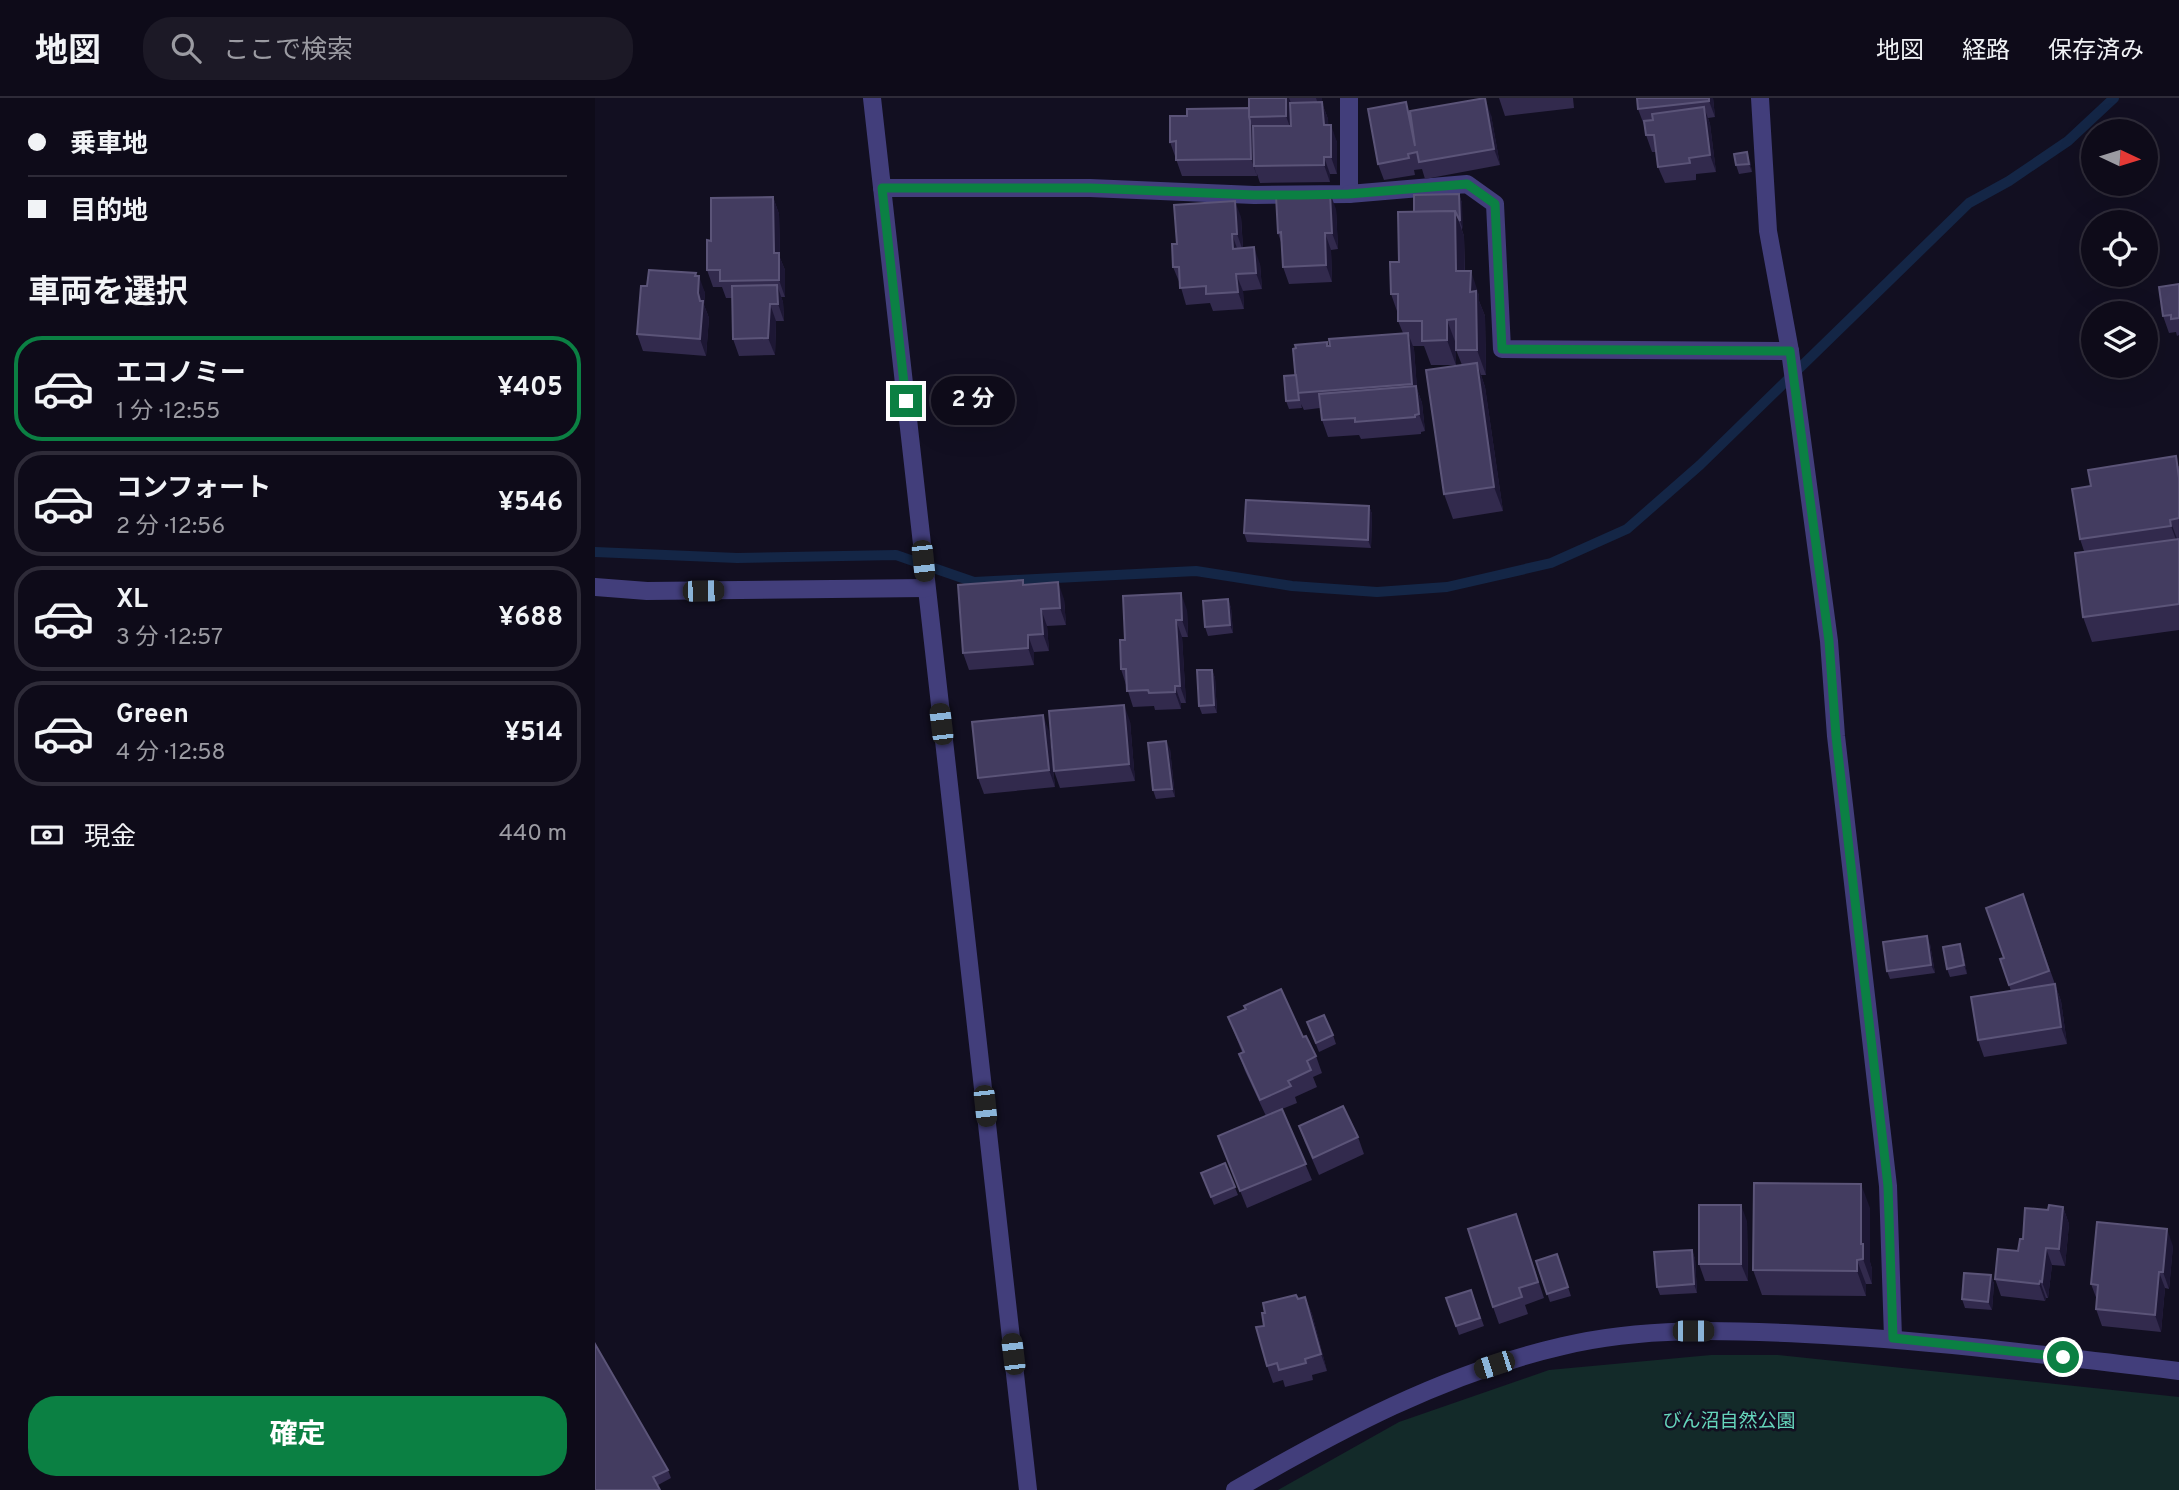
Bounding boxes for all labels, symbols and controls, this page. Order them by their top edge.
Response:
search box [143,17,633,80]
icon: search [167,29,205,67]
text: 地図 [35,32,101,74]
text: ここで検索 [223,35,353,68]
text: 地図 [1876,37,1924,67]
text: 経路 [1962,37,2010,67]
text: 保存済み [2048,37,2144,67]
north arrow [2081,119,2158,196]
map controls [2081,119,2158,378]
text: 乗車地 [70,129,148,162]
text: 目的地 [70,196,148,229]
button: locate [2081,210,2158,287]
text: 車両を選択 [28,274,188,314]
button: layers [2081,301,2158,378]
icon: car [32,357,95,420]
text: エコノミー [116,358,246,391]
text: ¥405 [498,372,563,405]
callout: 2 分 [931,376,1015,426]
route end [890,385,922,417]
text: 2 分 [952,386,994,415]
text: 1 分 · 12:55 [116,398,220,427]
icon: car [32,472,95,535]
text: コンフォート [116,473,271,506]
text: ¥546 [498,487,563,520]
text: 2 分 · 12:56 [116,513,225,542]
car [911,539,936,583]
car [682,580,725,602]
text: XL [116,584,148,617]
icon: car [32,587,95,650]
text: ¥688 [499,602,563,635]
text: 3 分 · 12:57 [116,624,223,653]
text: Green [116,699,189,732]
icon: car [32,702,95,765]
car [929,702,954,746]
text: ¥514 [504,717,563,750]
text: 4 分 · 12:58 [116,739,226,768]
icon: cash [28,816,66,854]
text: 440 m [499,820,567,849]
text: 現金 [84,822,136,855]
car [973,1084,998,1128]
car [1673,1321,1715,1342]
car [1001,1332,1026,1376]
route start [2047,1341,2079,1373]
car [1471,1349,1518,1381]
button: 確定 [28,1396,567,1476]
park label: びん沼自然公園 [1662,1410,1796,1434]

